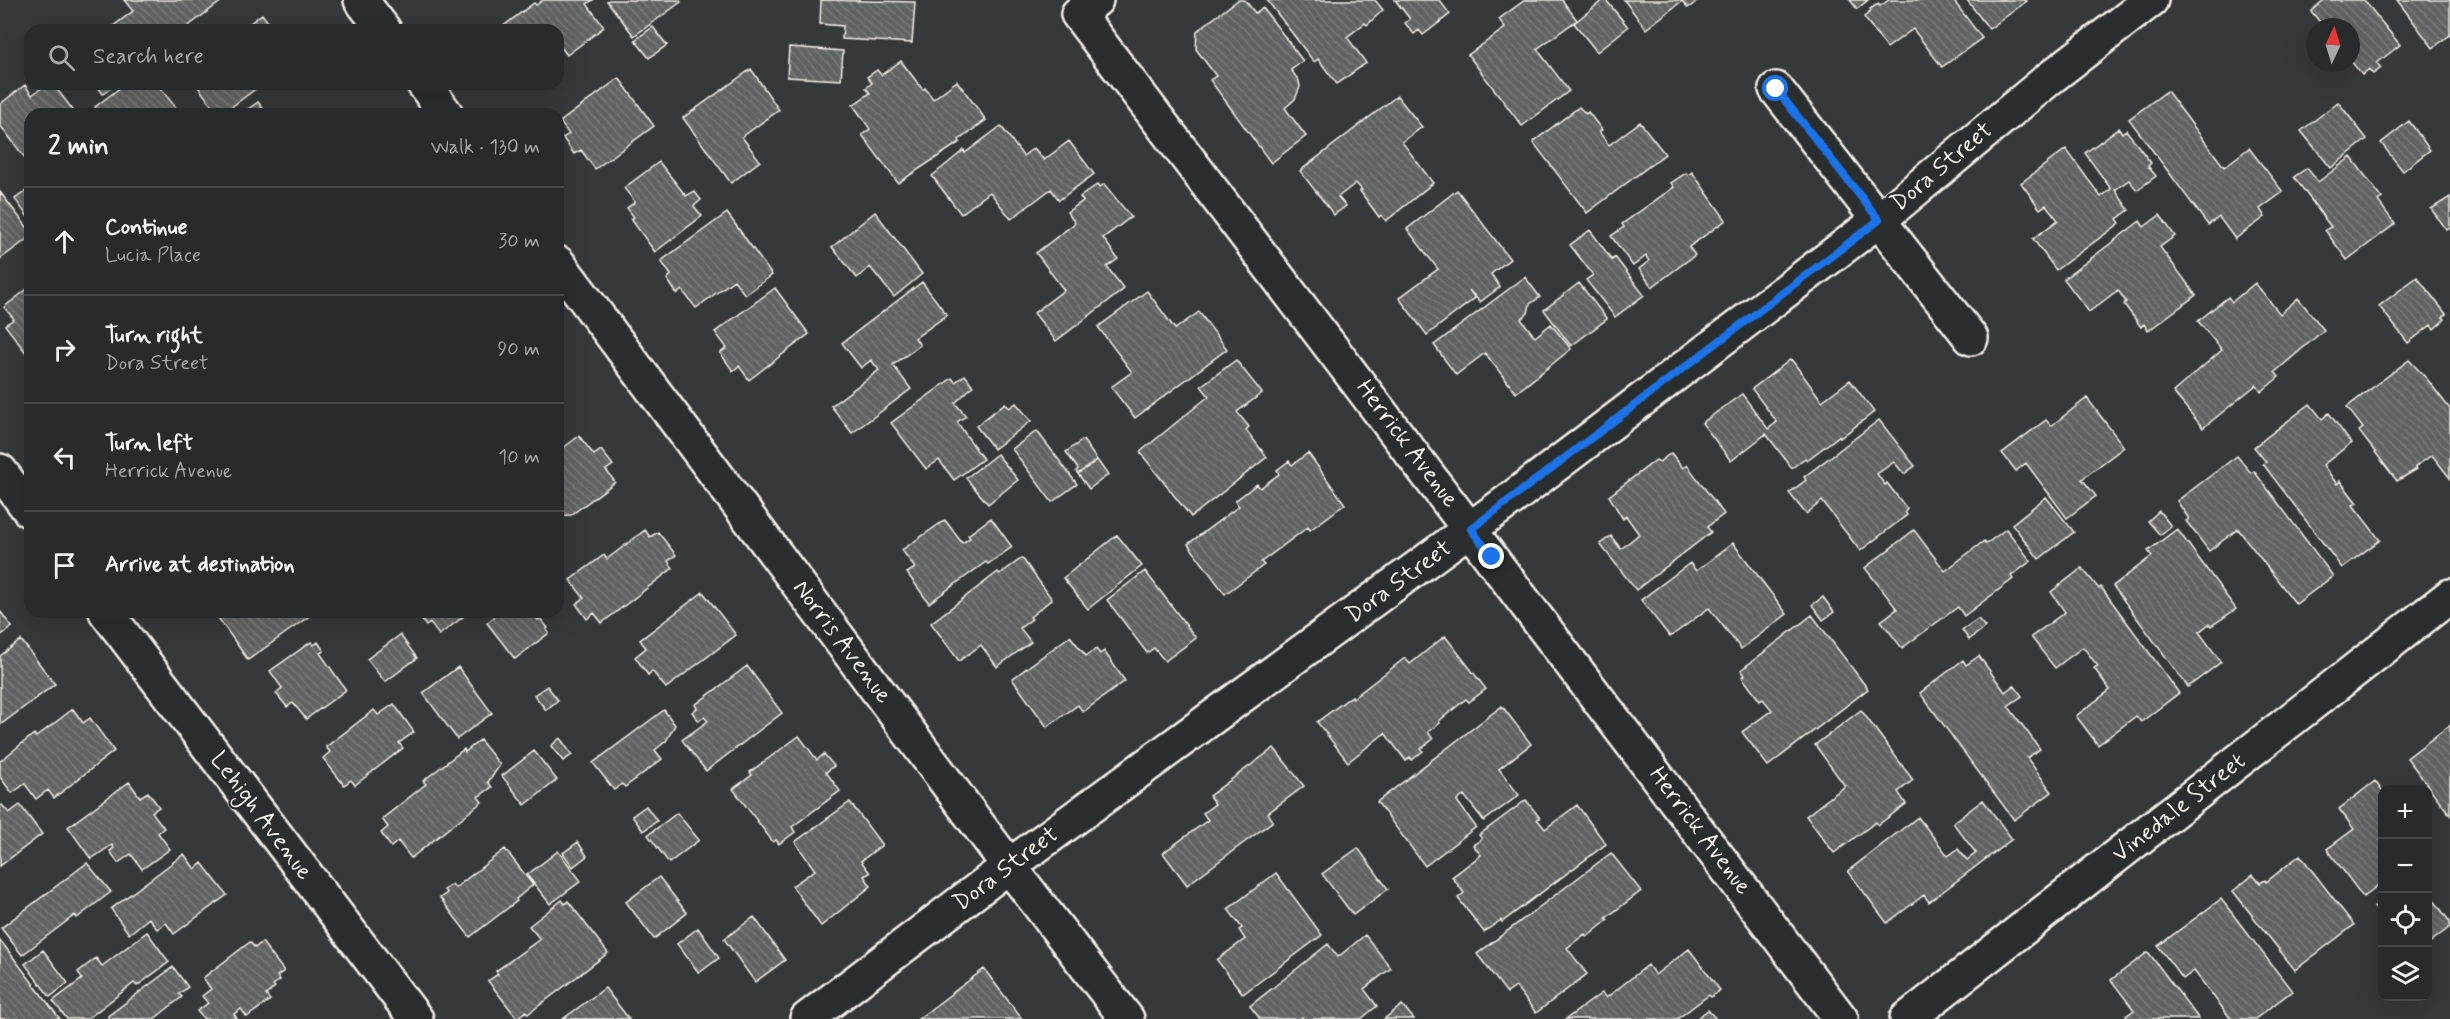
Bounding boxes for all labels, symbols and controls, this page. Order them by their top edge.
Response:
north arrow [2306,18,2360,72]
search box [24,24,564,90]
icon: search [45,41,78,74]
text: Search here [93,43,204,71]
route start [1762,75,1788,101]
street label: Dora Street [1884,115,2000,219]
text: 2 min [48,130,109,164]
text: Walk · 130 m [431,134,540,161]
text: Continue [105,214,187,242]
icon: ahead [48,225,81,258]
text: 30 m [498,228,540,255]
text: Lucia Place [105,242,201,269]
text: Turn right [105,322,203,350]
icon: right [48,333,81,366]
text: 90 m [497,336,540,363]
text: Dora Street [105,350,208,377]
street label: Herrick Avenue [1349,374,1465,514]
text: Turn left [105,430,193,458]
icon: left [48,441,81,474]
text: 10 m [498,444,540,471]
text: Herrick Avenue [105,458,232,485]
street label: Dora Street [1340,533,1458,631]
route end [1478,543,1504,569]
icon: arrive [48,549,81,582]
text: Arrive at destination [105,551,295,579]
street label: Norris Avenue [785,574,899,710]
street label: Lehigh Avenue [201,746,319,888]
street label: Vinedale Street [2106,746,2252,870]
street label: Herrick Avenue [1642,761,1758,901]
map controls [2378,785,2432,1001]
button: + [2378,785,2432,839]
street label: Dora Street [947,819,1065,919]
button: − [2378,839,2432,893]
button: locate [2378,893,2432,947]
button: layers [2378,947,2432,1001]

